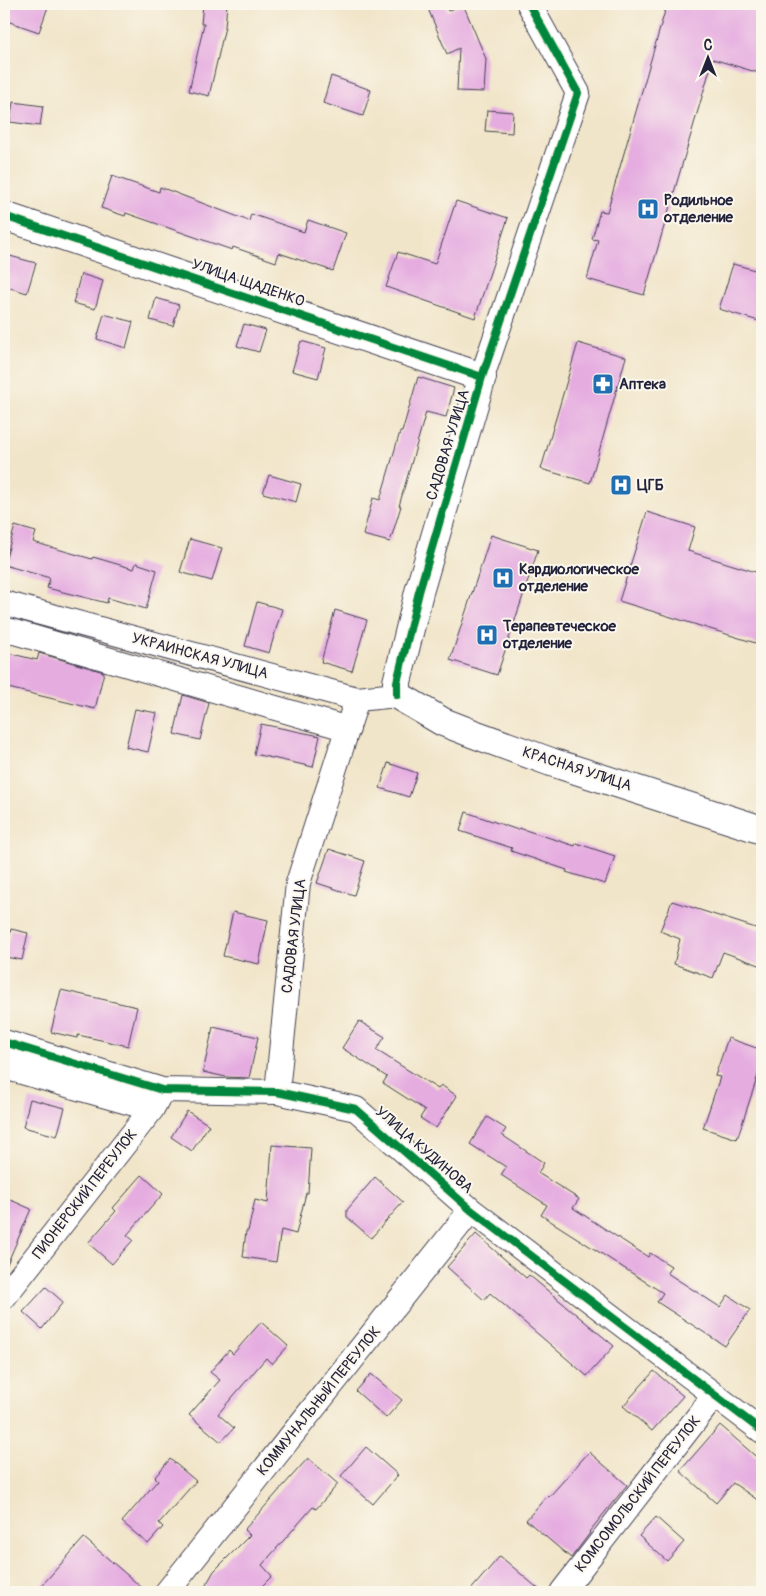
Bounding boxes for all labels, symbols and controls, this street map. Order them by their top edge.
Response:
north arrow [684,32,734,82]
text: С [704,37,713,54]
place label: Родильное отделение [663,191,734,227]
hospital icon: Родильное отделение [636,197,660,221]
street label: УЛИЦА ЩАДЕНКО [189,255,307,311]
pharmacy icon: Аптека [591,372,615,396]
place label: Аптека [619,375,666,394]
street label: САДОВАЯ УЛИЦА [422,387,474,503]
hospital icon: ЦГБ [609,473,633,497]
place label: ЦГБ [637,476,664,495]
place label: Кардиологическое отделение [518,560,640,596]
hospital icon: Кардиологическое отделение [491,566,515,590]
place label: Терапевтеческое отделение [502,617,616,653]
hospital icon: Терапевтеческое отделение [475,623,499,647]
street label: УКРАИНСКАЯ УЛИЦА [130,629,270,683]
street label: КРАСНАЯ УЛИЦА [520,742,634,796]
street label: САДОВАЯ УЛИЦА [278,877,310,994]
street label: УЛИЦА КУДИНОВА [371,1102,477,1198]
street label: ПИОНЕРСКИЙ ПЕРЕУЛОК [28,1125,142,1263]
street label: КОММУНАЛЬНЫЙ ПЕРЕУЛОК [253,1322,385,1480]
street label: КОМСОМОЛЬСКИЙ ПЕРЕУЛОК [571,1412,705,1576]

